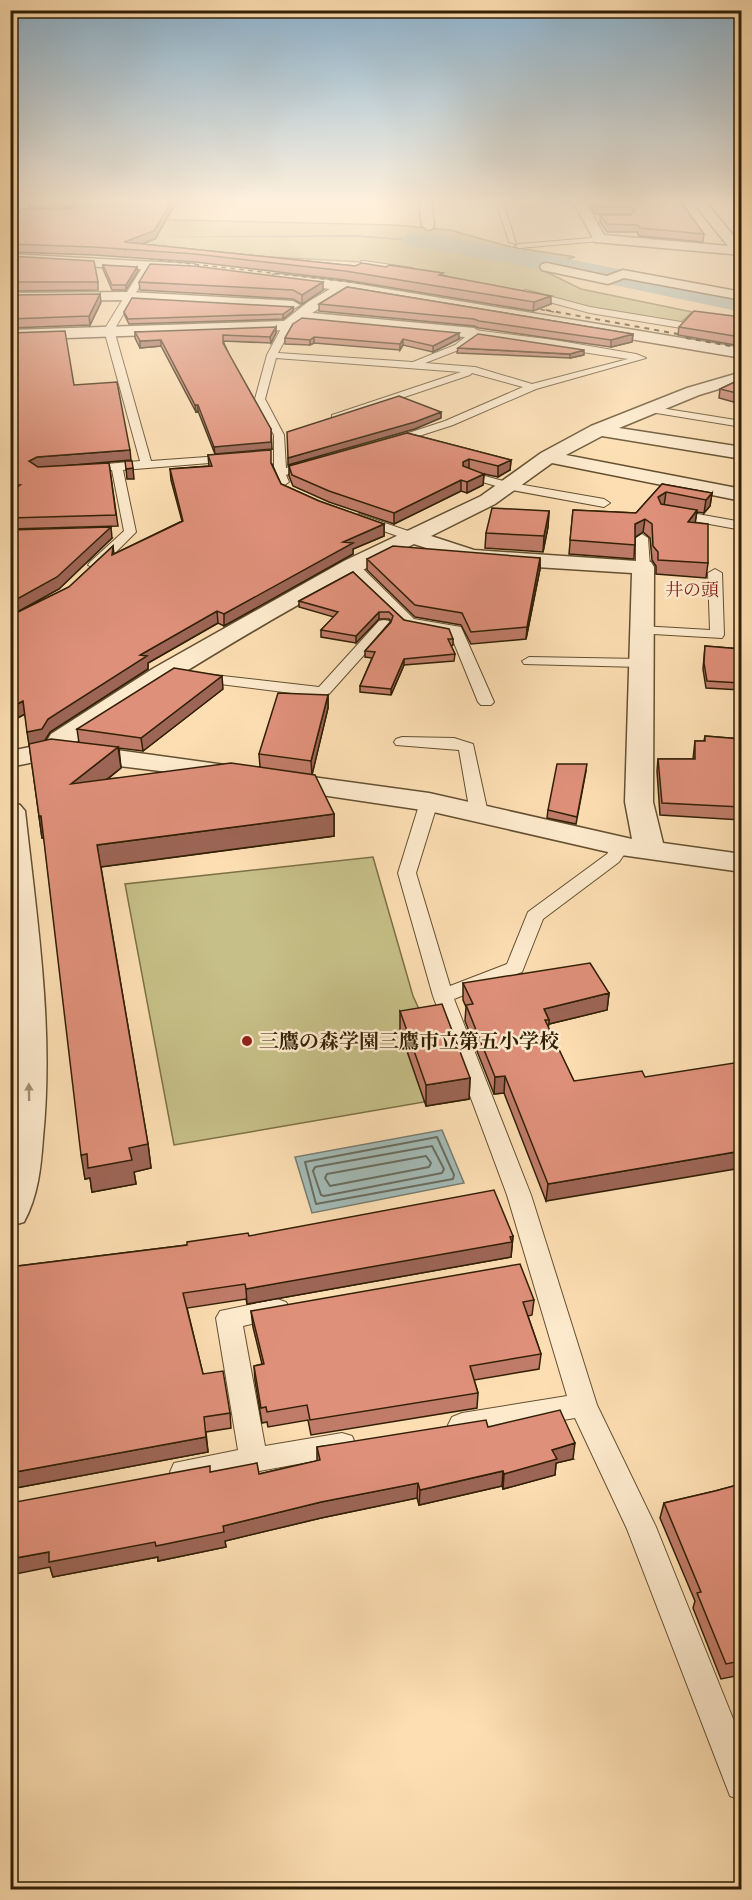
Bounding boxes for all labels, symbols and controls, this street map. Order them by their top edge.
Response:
district label: 井の頭 [665,578,719,603]
place label: 三鷹の森学園三鷹市立第五小学校 [259,1028,559,1055]
marker: 三鷹の森学園三鷹市立第五小学校 [240,1034,254,1048]
one-way arrow [24,1082,34,1101]

